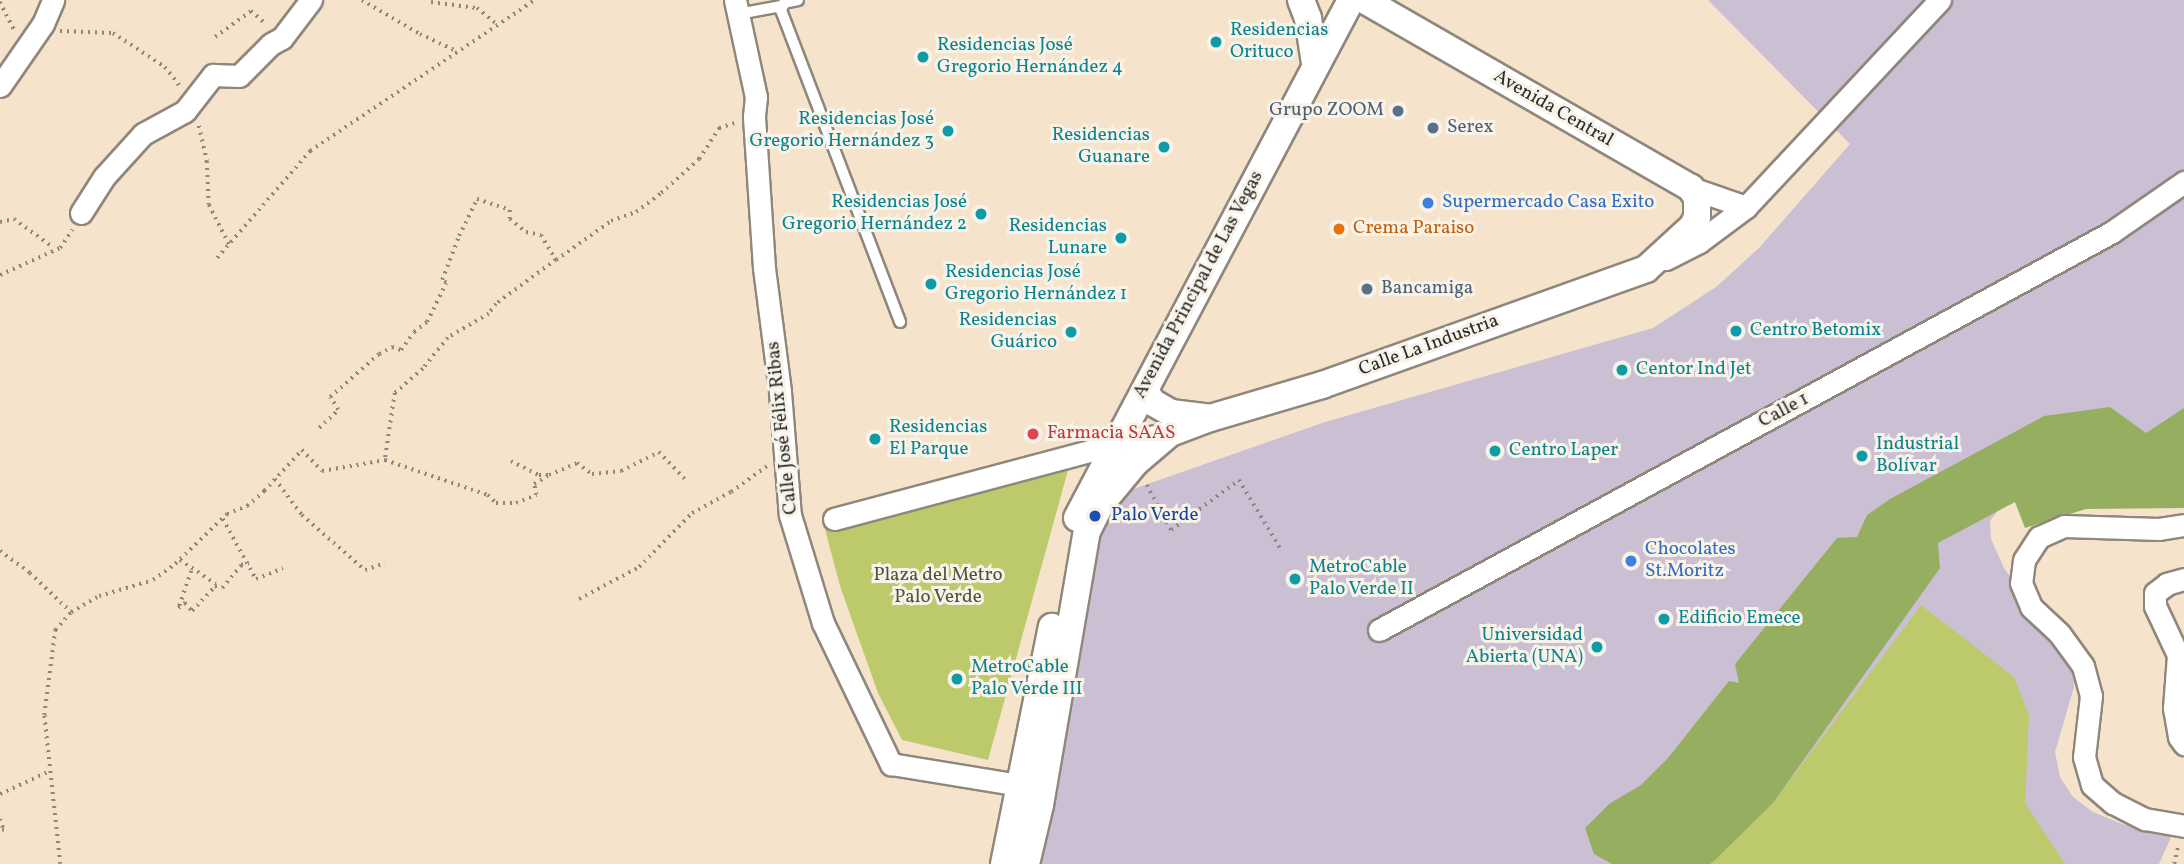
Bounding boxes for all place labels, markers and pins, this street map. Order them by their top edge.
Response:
place label: Residencias Orituco [1230,20,1328,64]
marker: Residencias Orituco [1208,34,1224,50]
place label: Residencias José Gregorio Hernández 4 [937,35,1123,79]
marker: Residencias José Gregorio Hernández 4 [915,49,931,65]
place label: Grupo ZOOM [1269,100,1384,122]
marker: Grupo ZOOM [1390,103,1406,119]
place label: Residencias José Gregorio Hernández 3 [750,109,934,153]
place label: Serex [1447,117,1493,139]
marker: Serex [1425,120,1441,136]
marker: Residencias José Gregorio Hernández 3 [940,123,956,139]
place label: Residencias Guanare [1052,125,1150,169]
marker: Residencias Guanare [1156,139,1172,155]
place label: Residencias José Gregorio Hernández 2 [782,192,967,236]
place label: Supermercado Casa Exito [1442,192,1654,214]
marker: Supermercado Casa Exito [1420,195,1436,211]
marker: Residencias José Gregorio Hernández 2 [973,206,989,222]
place label: Residencias Lunare [1009,216,1107,260]
place label: Crema Paraiso [1353,218,1474,240]
marker: Crema Paraiso [1331,221,1347,237]
marker: Residencias Lunare [1113,230,1129,246]
place label: Residencias José Gregorio Hernández 1 [945,262,1127,306]
marker: Residencias José Gregorio Hernández 1 [923,276,939,292]
place label: Bancamiga [1381,278,1473,300]
marker: Bancamiga [1359,281,1375,297]
place label: Residencias Guárico [959,310,1057,354]
place label: Centro Betomix [1750,320,1881,342]
marker: Centro Betomix [1728,323,1744,339]
marker: Residencias Guárico [1063,324,1079,340]
place label: Centor Ind Jet [1636,359,1752,381]
marker: Centor Ind Jet [1614,362,1630,378]
place label: Residencias El Parque [889,417,987,461]
place label: Farmacia SAAS [1047,423,1176,445]
marker: Farmacia SAAS [1025,426,1041,442]
marker: Residencias El Parque [867,431,883,447]
place label: Industrial Bolívar [1876,434,1959,478]
place label: Centro Laper [1509,440,1618,462]
marker: Centro Laper [1487,443,1503,459]
marker: Industrial Bolívar [1854,448,1870,464]
place label: Palo Verde [1111,505,1199,527]
marker: Palo Verde [1085,506,1105,526]
place label: Chocolates St.Moritz [1645,539,1736,583]
marker: Chocolates St.Moritz [1623,553,1639,569]
place label: MetroCable Palo Verde II [1309,557,1414,601]
marker: MetroCable Palo Verde II [1287,571,1303,587]
place label: Edificio Emece [1678,608,1801,630]
marker: Edificio Emece [1656,611,1672,627]
place label: Universidad Abierta (UNA) [1466,625,1583,669]
marker: Universidad Abierta (UNA) [1589,639,1605,655]
place label: MetroCable Palo Verde III [971,657,1083,701]
marker: MetroCable Palo Verde III [949,671,965,687]

